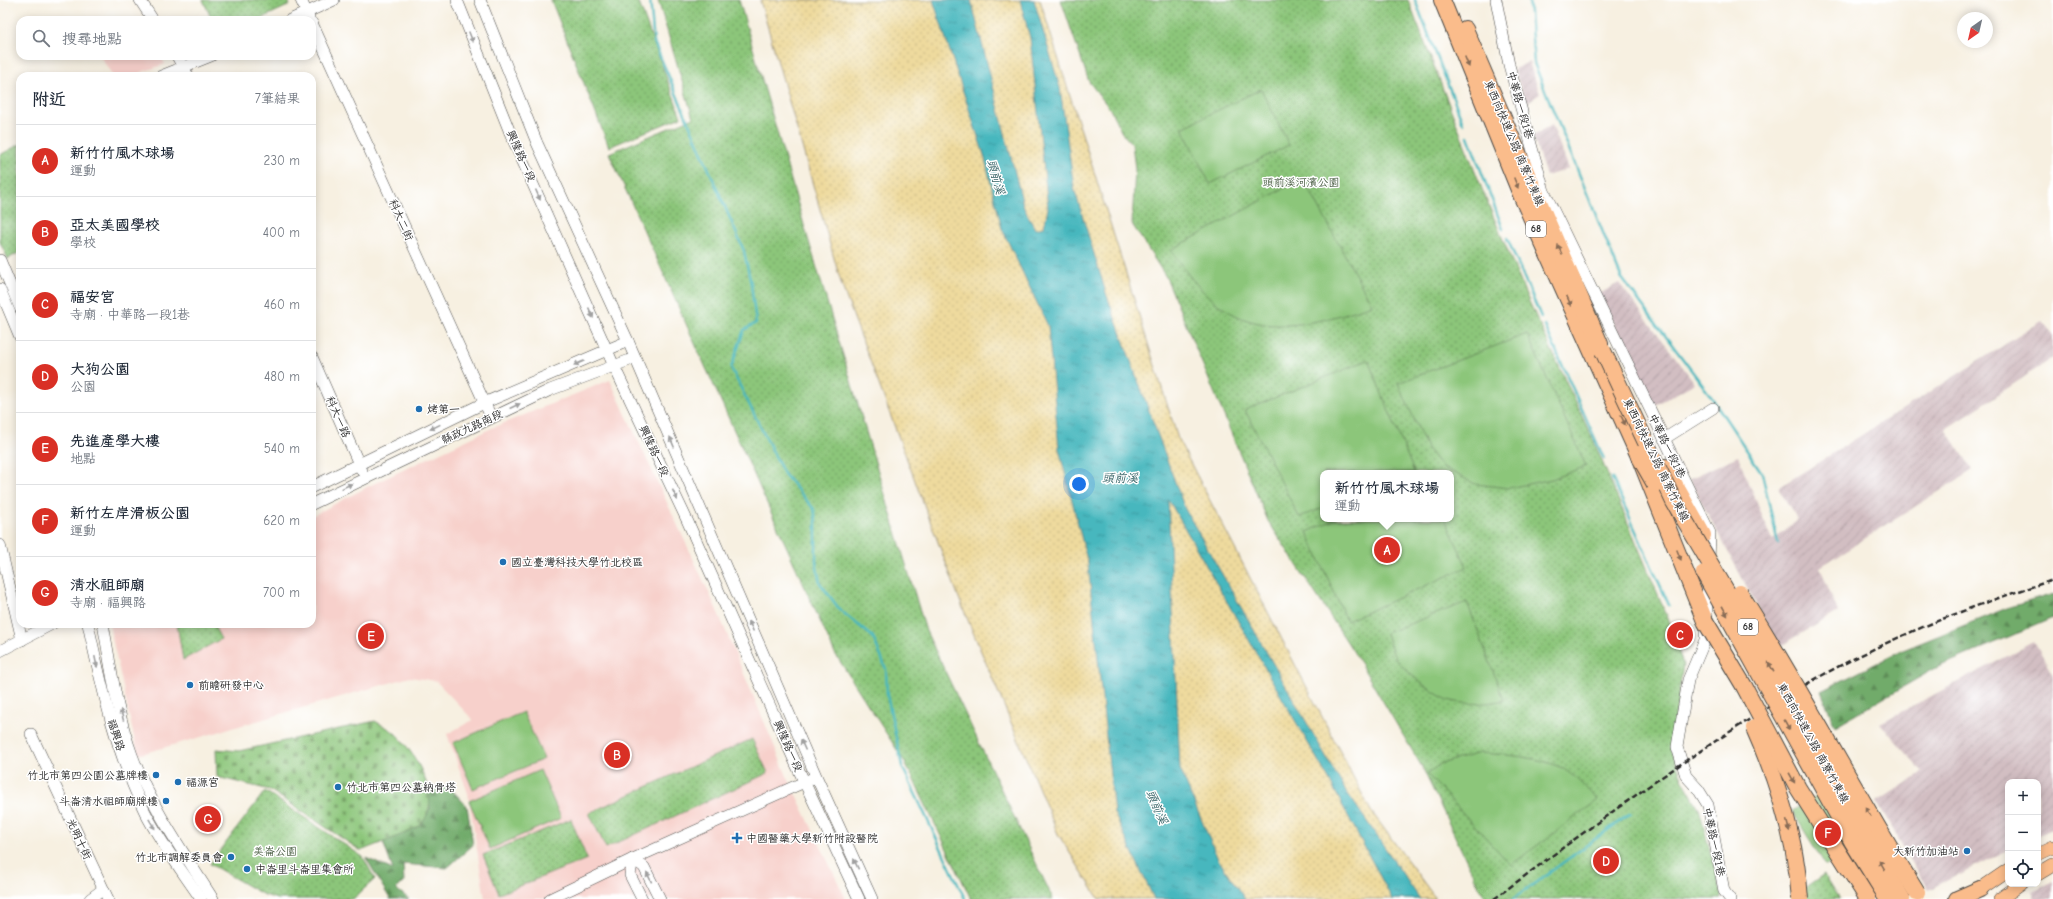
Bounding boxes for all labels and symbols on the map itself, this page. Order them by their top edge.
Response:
north arrow [1957,12,1993,48]
one-way arrow [468,31,474,42]
one-way arrow [1465,57,1471,69]
street label: 中華路一段1巷 [1504,69,1536,141]
street label: 東西向快速公路 南寮竹東線 [1482,78,1546,208]
street label: 興隆路一段 [504,128,538,184]
water label: 頭前溪 [984,158,1008,197]
park label: 頭前溪河濱公園 [1263,176,1340,189]
one-way arrow [1513,177,1519,188]
one-way arrow [535,189,541,201]
street label: 科大二街 [386,197,416,244]
road number: 68 [1526,221,1546,237]
one-way arrow [1557,245,1563,256]
one-way arrow [1566,296,1572,307]
one-way arrow [589,308,595,320]
one-way arrow [573,360,585,366]
street label: 科大一路 [323,394,353,440]
street label: 東西向快速公路 南寮竹東線 [1620,396,1692,524]
place label: 烤第一 [427,403,460,416]
one-way arrow [509,403,521,410]
marker: 烤第一 [414,404,424,414]
street label: 縣政九路南段 [439,407,505,447]
street label: 中華路一段1巷 [1646,412,1688,480]
one-way arrow [1620,414,1626,425]
street label: 興隆路一段 [636,423,672,479]
one-way arrow [430,424,441,430]
one-way arrow [668,436,674,448]
water label: 頭前溪 [1102,471,1139,485]
your location [1069,474,1089,494]
one-way arrow [341,483,353,489]
one-way arrow [672,489,678,501]
pin: A [1374,535,1400,565]
one-way arrow [1676,550,1682,562]
place label: 國立臺灣科技大學竹北校區 [511,556,643,569]
marker: 國立臺灣科技大學竹北校區 [498,557,508,567]
one-way arrow [1721,605,1728,617]
road number: 68 [1738,619,1758,635]
one-way arrow [748,620,754,631]
pin: C [1667,620,1693,650]
pin: E [358,621,384,651]
one-way arrow [93,656,99,668]
one-way arrow [1767,661,1774,673]
place label: 前瞻研發中心 [198,679,264,692]
marker: 前瞻研發中心 [185,680,195,690]
street label: 東西向快速公路 南寮竹東線 [1774,681,1852,805]
one-way arrow [119,709,125,721]
street label: 福興路 [105,717,127,753]
street label: 興隆路一段 [771,718,805,774]
one-way arrow [1784,719,1790,731]
one-way arrow [800,739,806,750]
pin: B [604,740,630,770]
place label: 竹北市第四公園公墓牌樓 [27,769,148,782]
marker: 竹北市第四公園公墓牌樓 [151,770,161,780]
one-way arrow [1788,772,1795,783]
place label: 福源宮 [186,776,219,789]
marker: 福源宮 [173,777,183,787]
place label: 竹北市第四公墓納骨塔 [346,781,456,794]
marker: 竹北市第四公墓納骨塔 [333,782,343,792]
water label: 頭前溪 [1144,788,1171,827]
place label: 斗崙清水祖師廟牌樓 [59,795,158,808]
marker: 斗崙清水祖師廟牌樓 [161,796,171,806]
pin: G [195,804,221,834]
street label: 中華路一段1巷 [1700,806,1728,878]
one-way arrow [1864,806,1871,817]
street label: 光明十街 [64,816,95,863]
one-way arrow [149,818,156,830]
pin: F [1815,818,1841,848]
one-way arrow [1785,820,1791,832]
marker: 中國醫藥大學新竹附設醫院 [731,832,743,844]
place label: 中國醫藥大學新竹附設醫院 [746,832,878,845]
park label: 美崙公園 [253,845,297,858]
place label: 大新竹加油站 [1893,845,1959,858]
pin: D [1593,846,1619,876]
marker: 大新竹加油站 [1962,846,1972,856]
place label: 竹北市調解委員會 [135,851,223,864]
marker: 竹北市調解委員會 [226,852,236,862]
one-way arrow [853,858,859,869]
one-way arrow [1879,859,1886,871]
place label: 中崙里斗崙里集會所 [255,863,354,876]
marker: 中崙里斗崙里集會所 [242,864,252,874]
one-way arrow [646,871,652,883]

